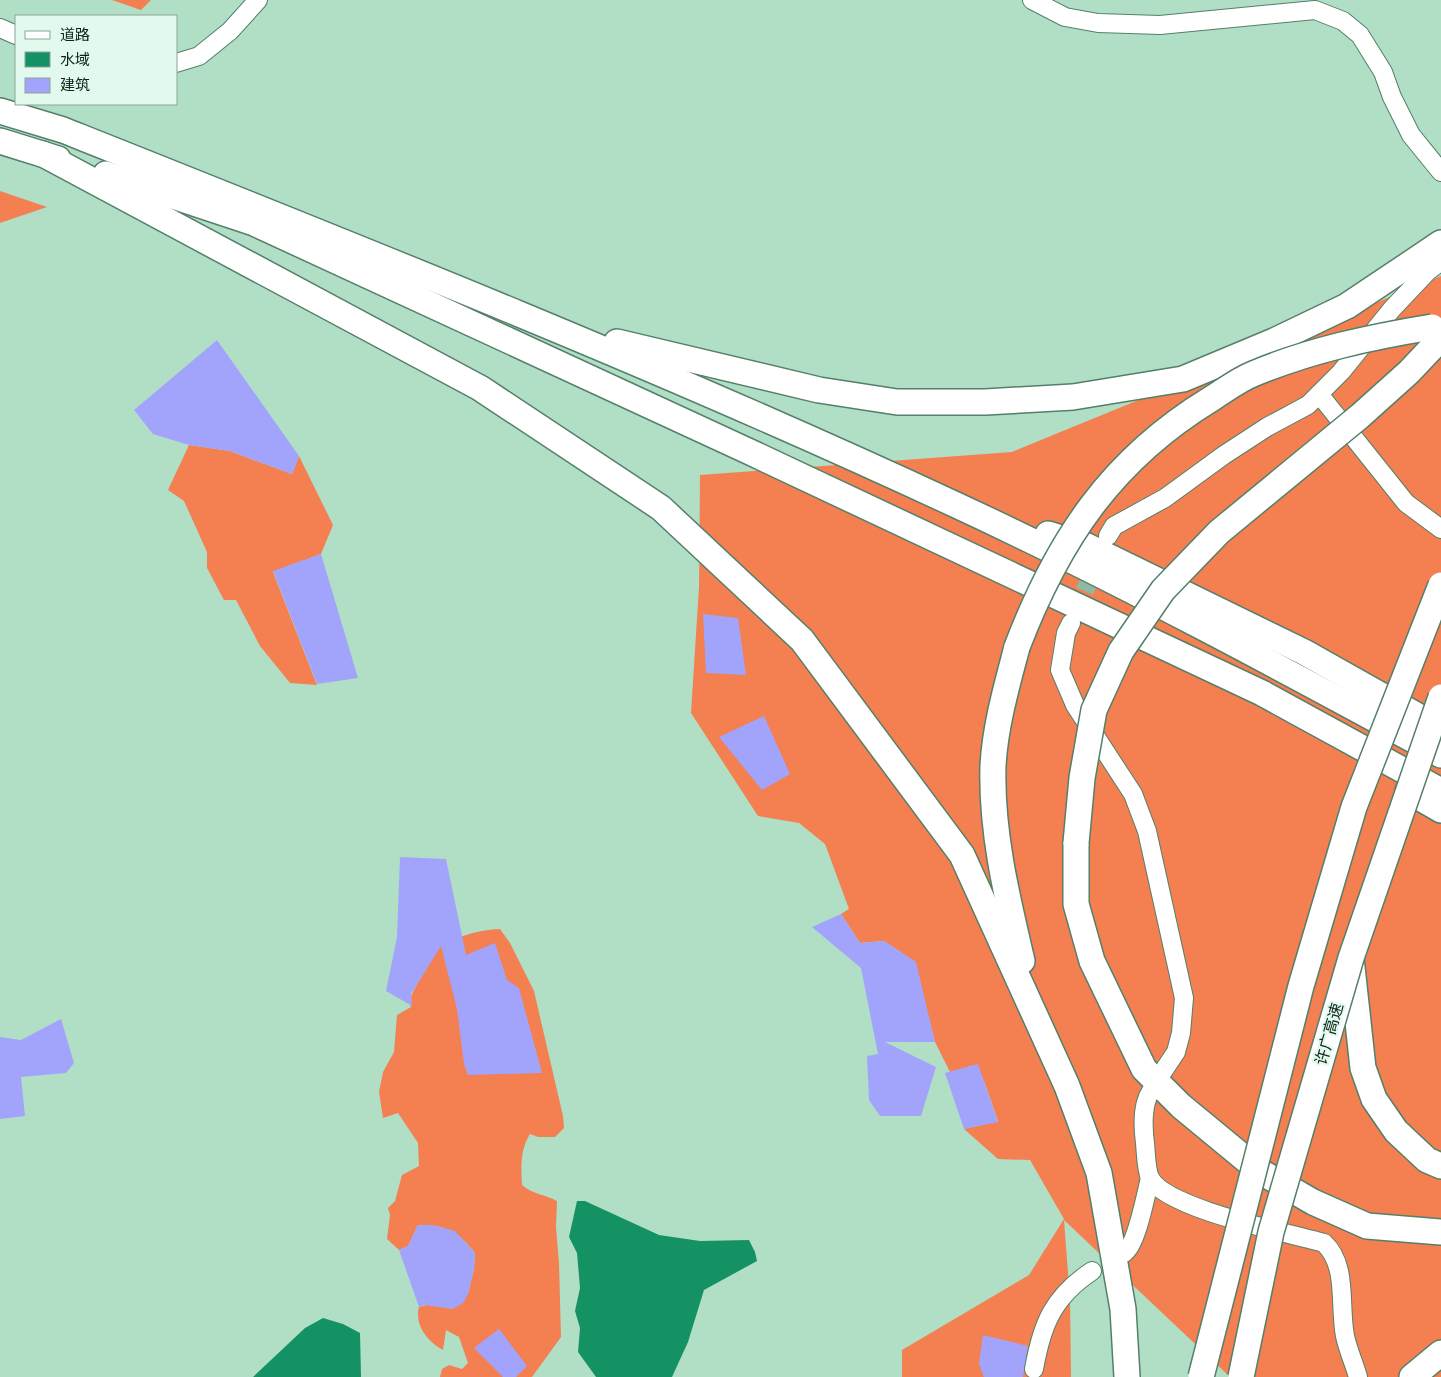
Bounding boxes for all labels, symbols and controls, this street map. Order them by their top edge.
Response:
legend [15,15,178,105]
text: 道路 [60,27,90,43]
text: 水域 [60,52,90,68]
text: 建筑 [60,77,90,93]
street label: 许广高速 [1312,1001,1346,1067]

